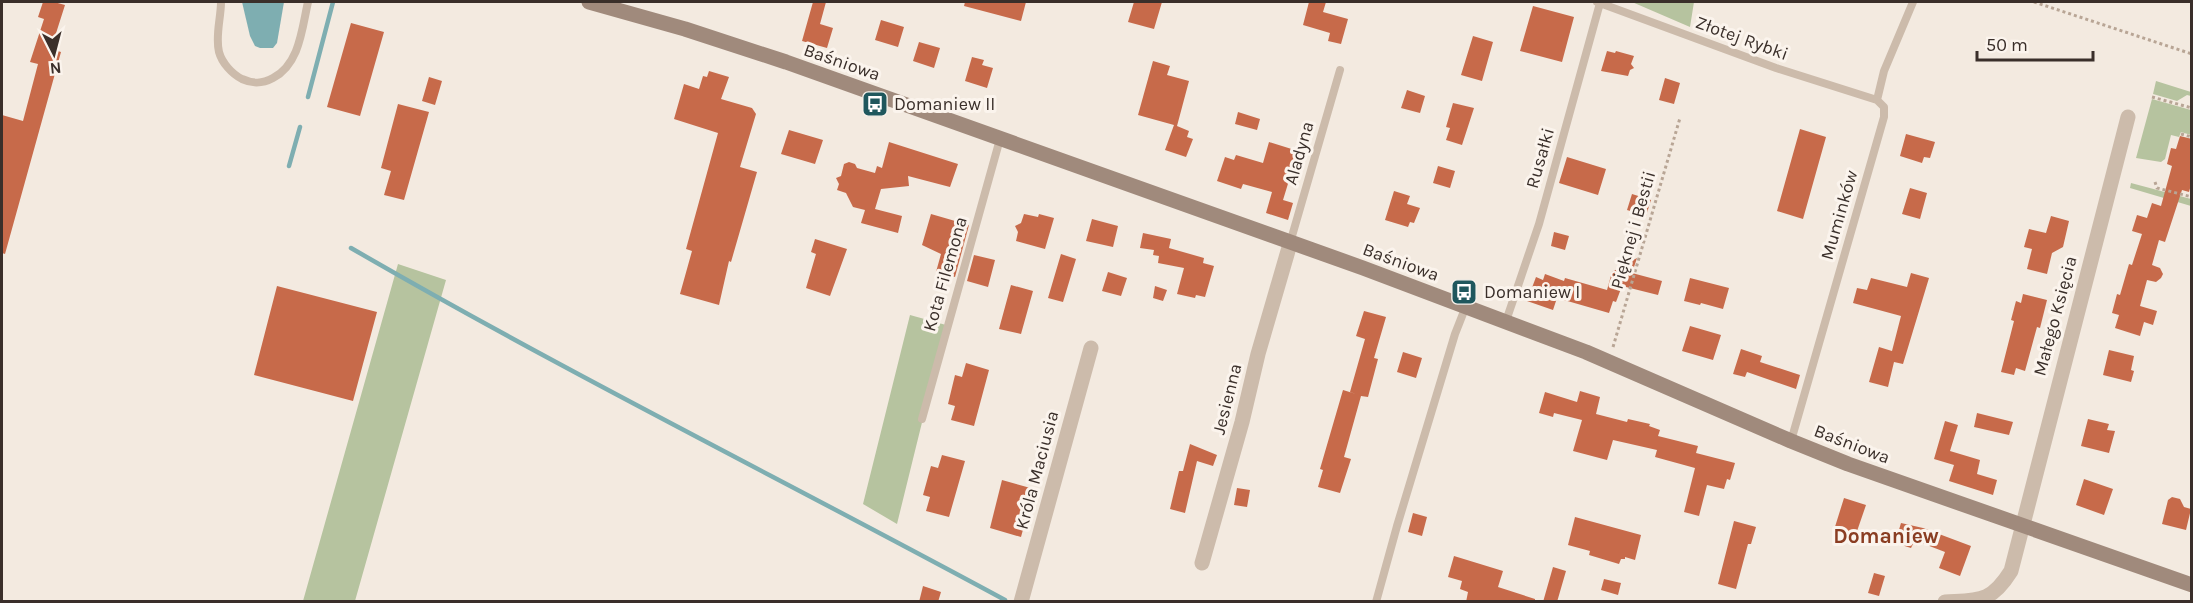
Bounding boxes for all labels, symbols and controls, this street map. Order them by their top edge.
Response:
street label: Złotej Rybki [1693,11,1791,65]
north arrow [24,24,84,84]
scale bar [1977,24,2092,62]
text: 50 m [1986,34,2028,56]
street label: Baśniowa [801,39,883,85]
text: N [49,58,62,78]
bus stop icon: Domaniew II [860,89,890,119]
place label: Domaniew II [894,93,995,115]
street label: Aladyna [1279,119,1319,187]
street label: Rusałki [1521,125,1559,191]
street label: Pięknej i Bestii [1606,168,1660,292]
street label: Muminków [1816,168,1862,262]
street label: Kota Filemona [918,214,972,334]
street label: Baśniowa [1360,238,1442,286]
street label: Małego Księcia [2028,254,2082,378]
bus stop icon: Domaniew I [1449,277,1479,307]
place label: Domaniew I [1484,281,1580,303]
street label: Jesienna [1208,361,1246,437]
street label: Króla Maciusia [1011,408,1063,532]
street label: Baśniowa [1811,419,1893,469]
district label: Domaniew [1833,524,1939,548]

